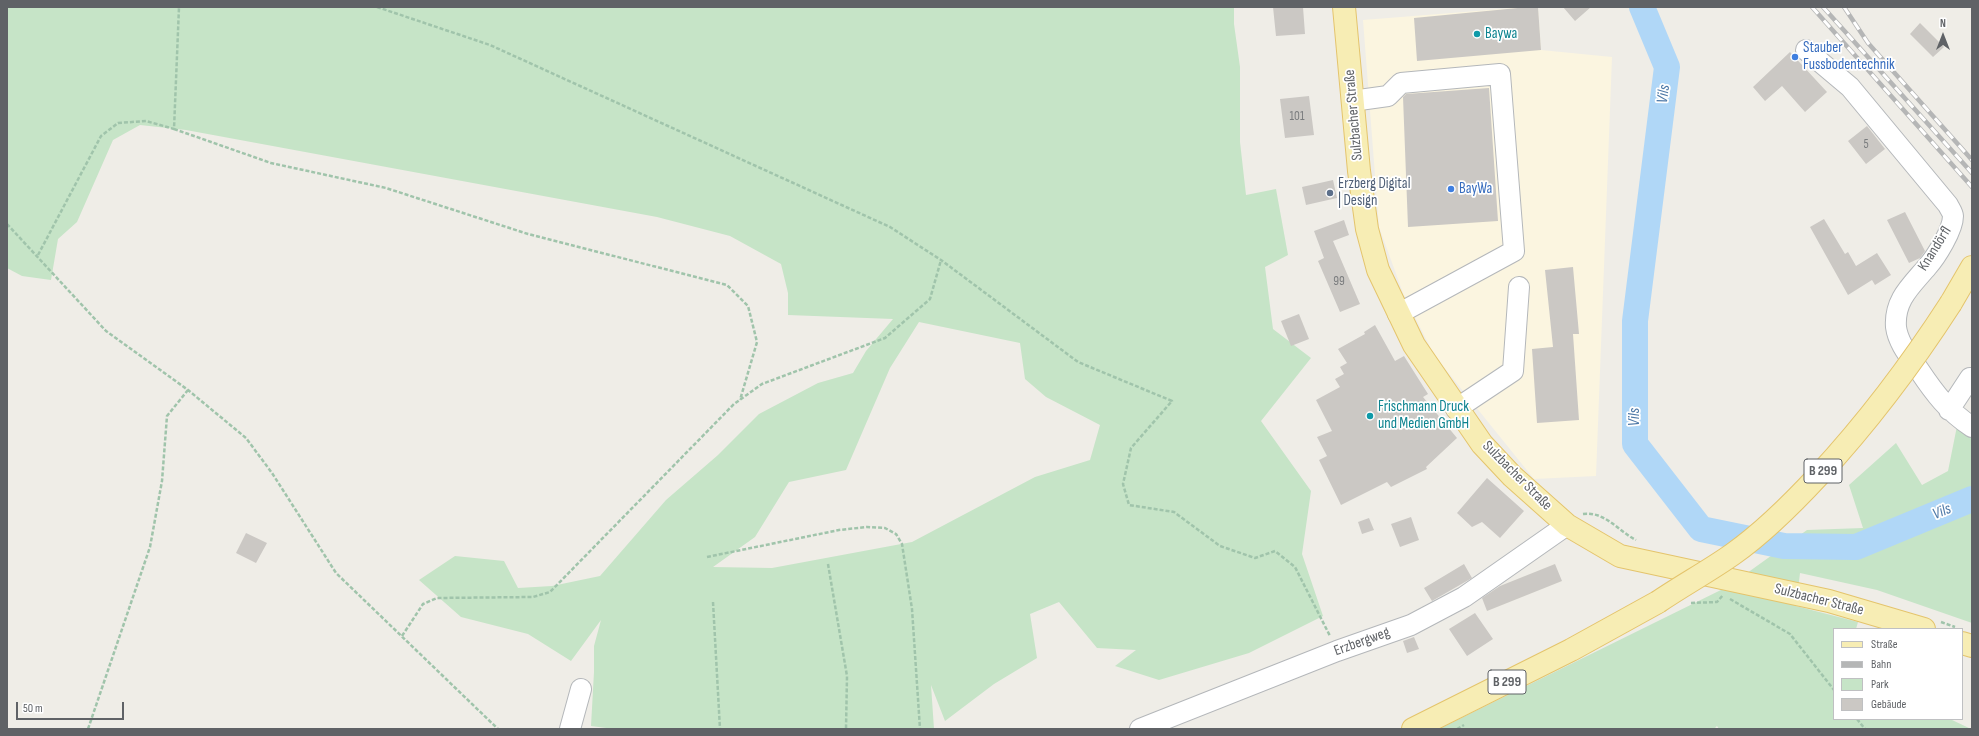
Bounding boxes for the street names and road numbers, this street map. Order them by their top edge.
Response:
street label: Sulzbacher Straße [1341,69,1367,161]
street label: Knandörfl [1914,224,1956,274]
street label: Sulzbacher Straße [1478,437,1556,515]
road number: B 299 [1804,459,1842,483]
street label: Sulzbacher Straße [1773,580,1865,620]
street label: Erzbergweg [1332,624,1392,660]
road number: B 299 [1488,670,1526,694]

